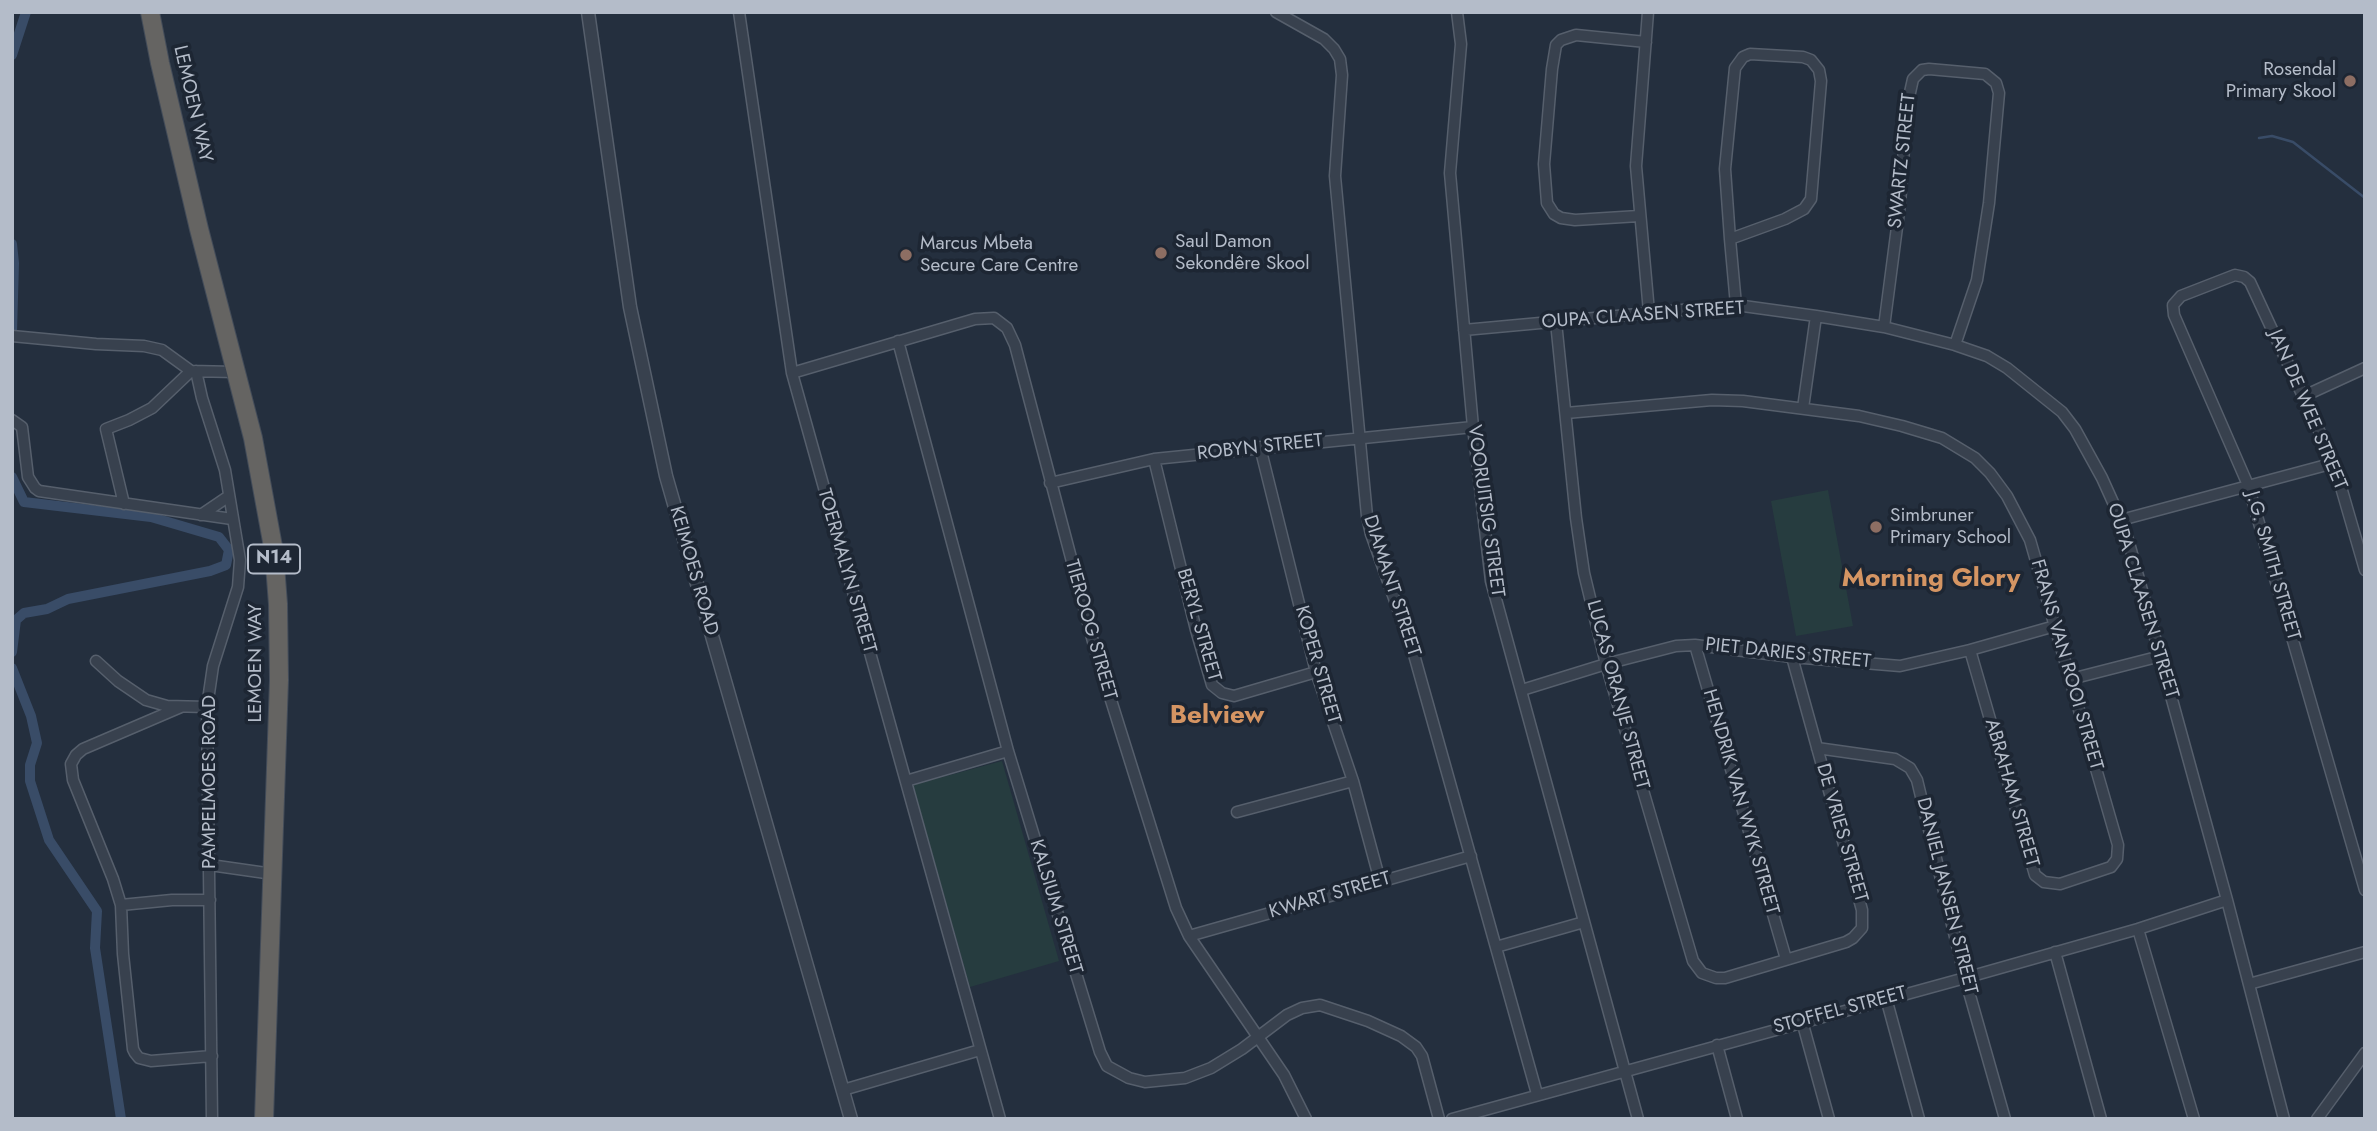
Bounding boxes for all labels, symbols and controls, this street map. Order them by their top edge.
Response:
street label: LEMOEN WAY [168,43,216,165]
place label: Rosendal Primary Skool [2226,59,2336,103]
marker: Rosendal Primary Skool [2342,73,2358,89]
street label: SWARTZ STREET [1885,92,1921,230]
place label: Saul Damon Sekondêre Skool [1175,231,1310,275]
place label: Marcus Mbeta Secure Care Centre [920,233,1078,277]
marker: Saul Damon Sekondêre Skool [1153,245,1169,261]
marker: Marcus Mbeta Secure Care Centre [898,247,914,263]
street label: OUPA CLAASEN STREET [1541,298,1745,334]
street label: JAN DE WEE STREET [2263,327,2351,493]
street label: VOORUITSIG STREET [1462,424,1508,598]
street label: ROBYN STREET [1196,430,1324,466]
street label: TOERMALYN STREET [812,486,880,656]
street label: J.G. SMITH STREET [2240,489,2304,643]
street label: OUPA CLAASEN STREET [2101,501,2183,701]
street label: KEIMOES ROAD [664,504,722,638]
place label: Simbruner Primary School [1890,505,2011,549]
street label: DIAMANT STREET [1357,513,1425,659]
marker: Simbruner Primary School [1868,519,1884,535]
road number: N14 [248,544,300,574]
street label: TIEROOG STREET [1059,557,1121,703]
street label: FRANS VAN ROOI STREET [2025,557,2107,773]
district label: Morning Glory [1842,564,2020,596]
street label: BERYL STREET [1171,566,1225,684]
street label: LUCAS ORANJE STREET [1581,598,1653,792]
street label: LEMOEN WAY [245,603,267,723]
street label: KOPER STREET [1289,603,1345,727]
street label: PIET DARIES STREET [1704,634,1872,674]
street label: HENDRIK VAN WYK STREET [1697,687,1783,917]
street label: PAMPELMOES ROAD [199,695,221,869]
district label: Belview [1170,701,1264,733]
street label: ABRAHAM STREET [1979,716,2043,870]
street label: DE VRIES STREET [1810,761,1872,905]
street label: DANIEL JANSEN STREET [1911,795,1981,997]
street label: KALSIUM STREET [1024,837,1086,977]
street label: KWART STREET [1267,868,1393,924]
street label: STOFFEL STREET [1771,982,1909,1040]

